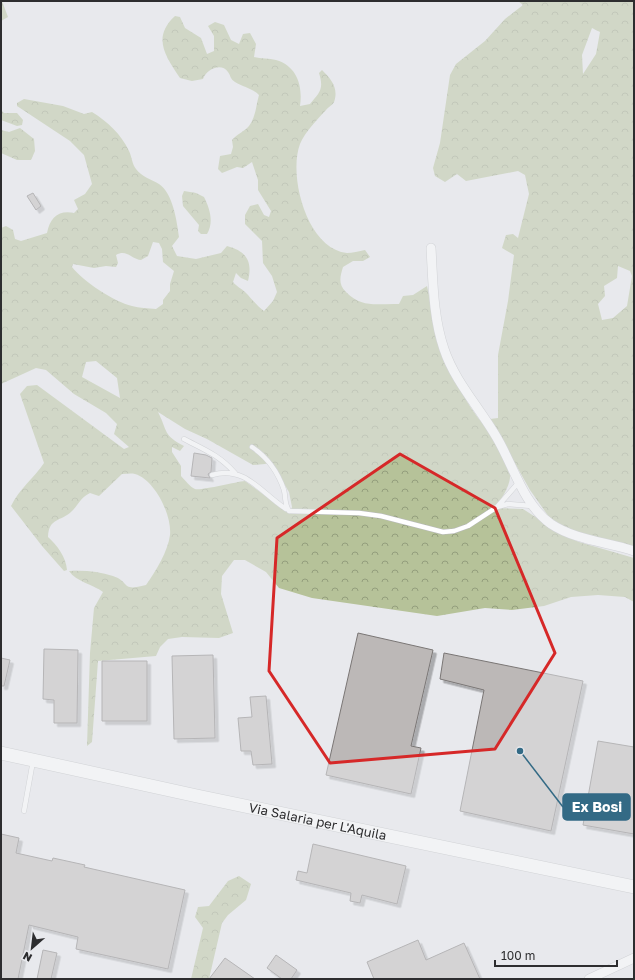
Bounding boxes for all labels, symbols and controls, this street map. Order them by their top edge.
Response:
callout: Ex Bosi [563,794,630,820]
text: Ex Bosi [572,798,622,815]
street label: Via Salaria per L'Aquila [247,799,388,843]
north arrow [12,928,52,968]
scale bar [495,942,617,968]
text: 100 m [501,948,535,963]
text: N [20,950,34,965]

